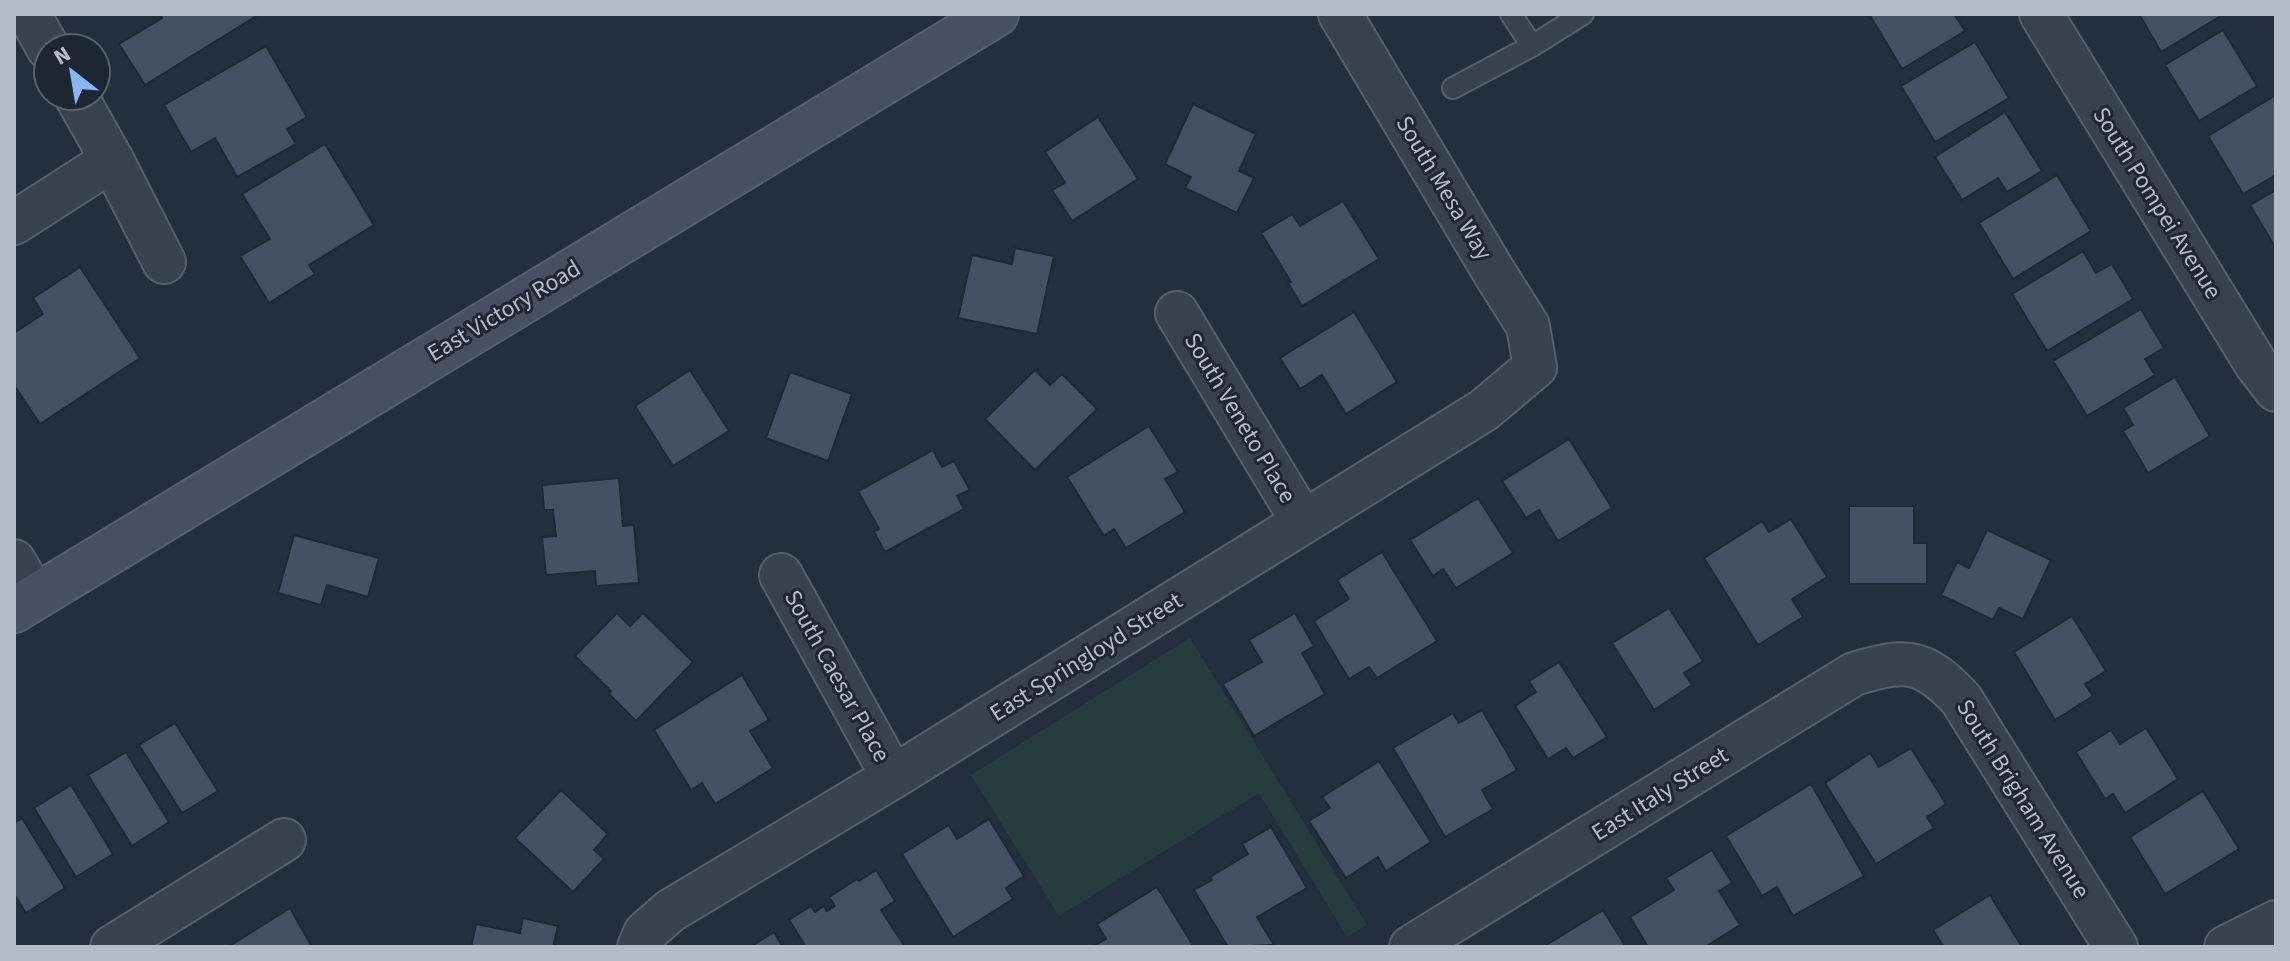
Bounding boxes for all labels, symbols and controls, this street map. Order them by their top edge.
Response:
north arrow [32,32,112,112]
text: N [48,38,77,73]
street label: South Pompei Avenue [2084,100,2230,306]
street label: South Mesa Way [1387,109,1501,267]
street label: East Victory Road [421,251,587,371]
street label: South Veneto Place [1175,326,1305,510]
street label: South Caesar Place [775,584,899,768]
street label: East Springloyd Street [983,584,1189,730]
street label: South Brigham Avenue [1947,693,2099,905]
street label: East Italy Street [1585,738,1735,850]

